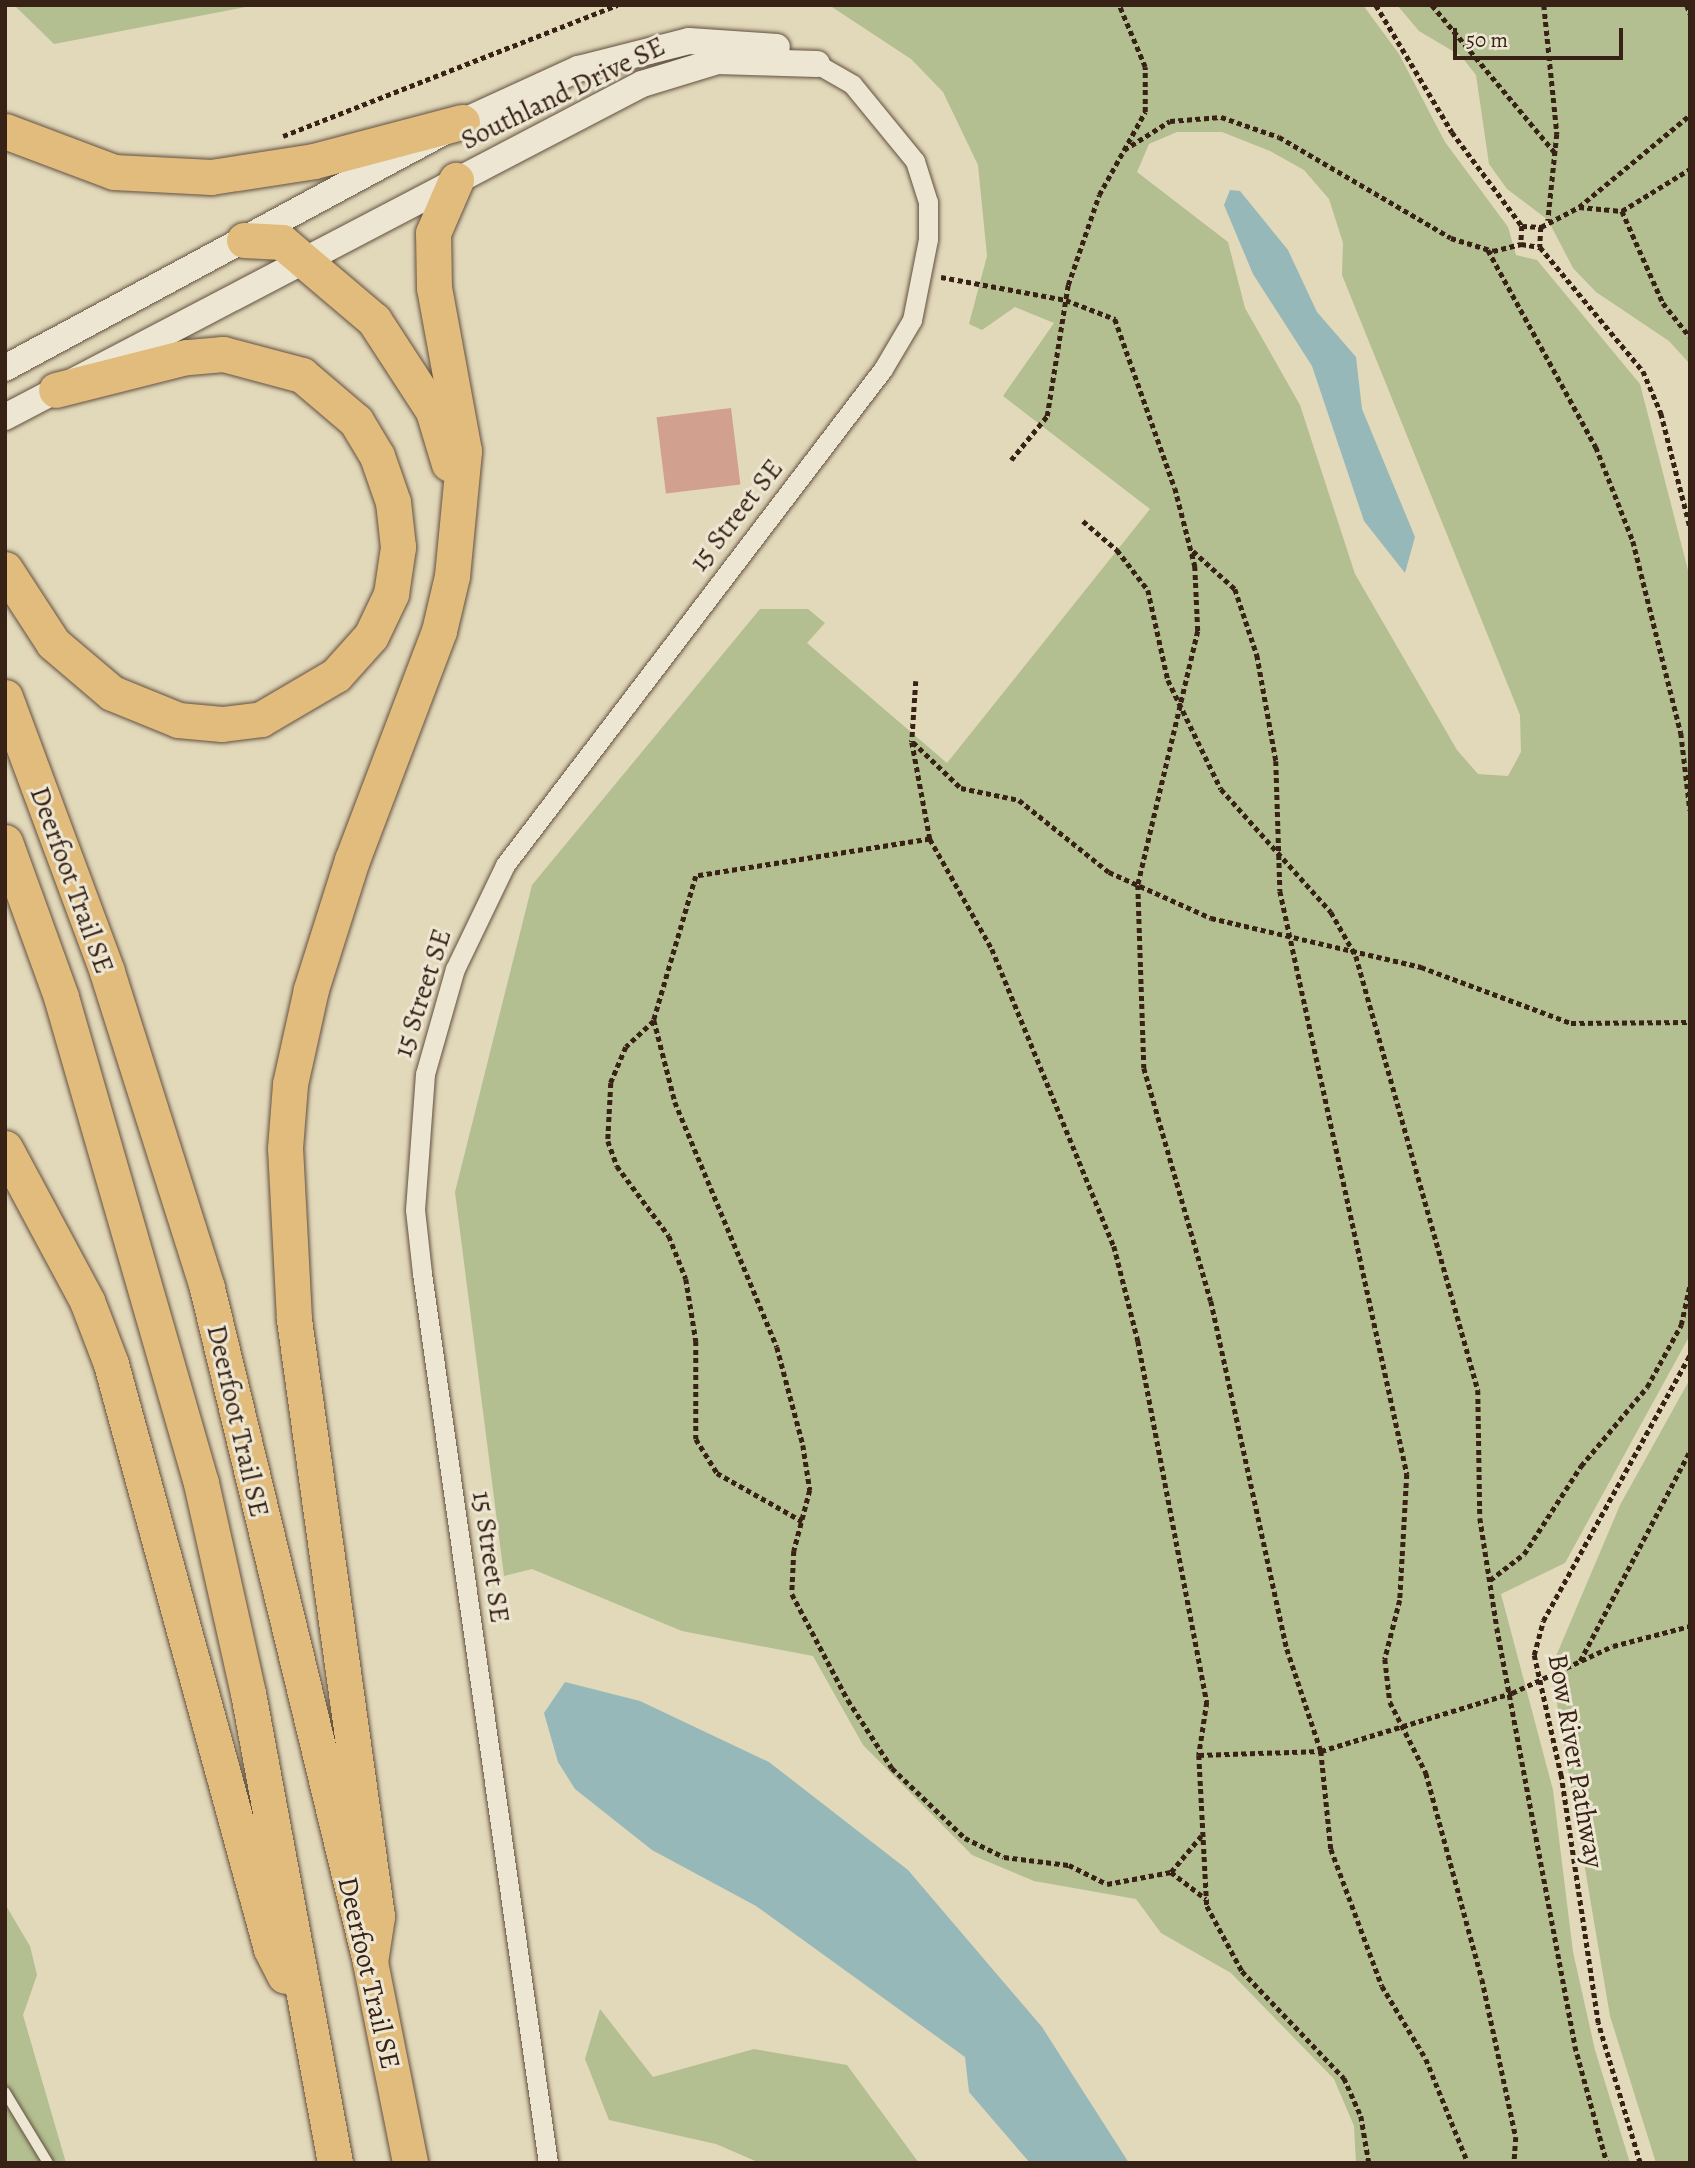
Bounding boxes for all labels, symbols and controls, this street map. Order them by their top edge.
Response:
scale bar [1457,14,1627,58]
text: 50 m [1466,26,1508,54]
street label: Southland Drive SE [455,29,671,157]
street label: 15 Street SE [682,452,790,578]
street label: Deerfoot Trail SE [23,782,121,978]
street label: 15 Street SE [385,925,459,1061]
street label: Deerfoot Trail SE [200,1321,276,1521]
street label: 15 Street SE [465,1489,517,1625]
street label: Bow River Pathway [1541,1651,1611,1871]
street label: Deerfoot Trail SE [331,1873,407,2073]

